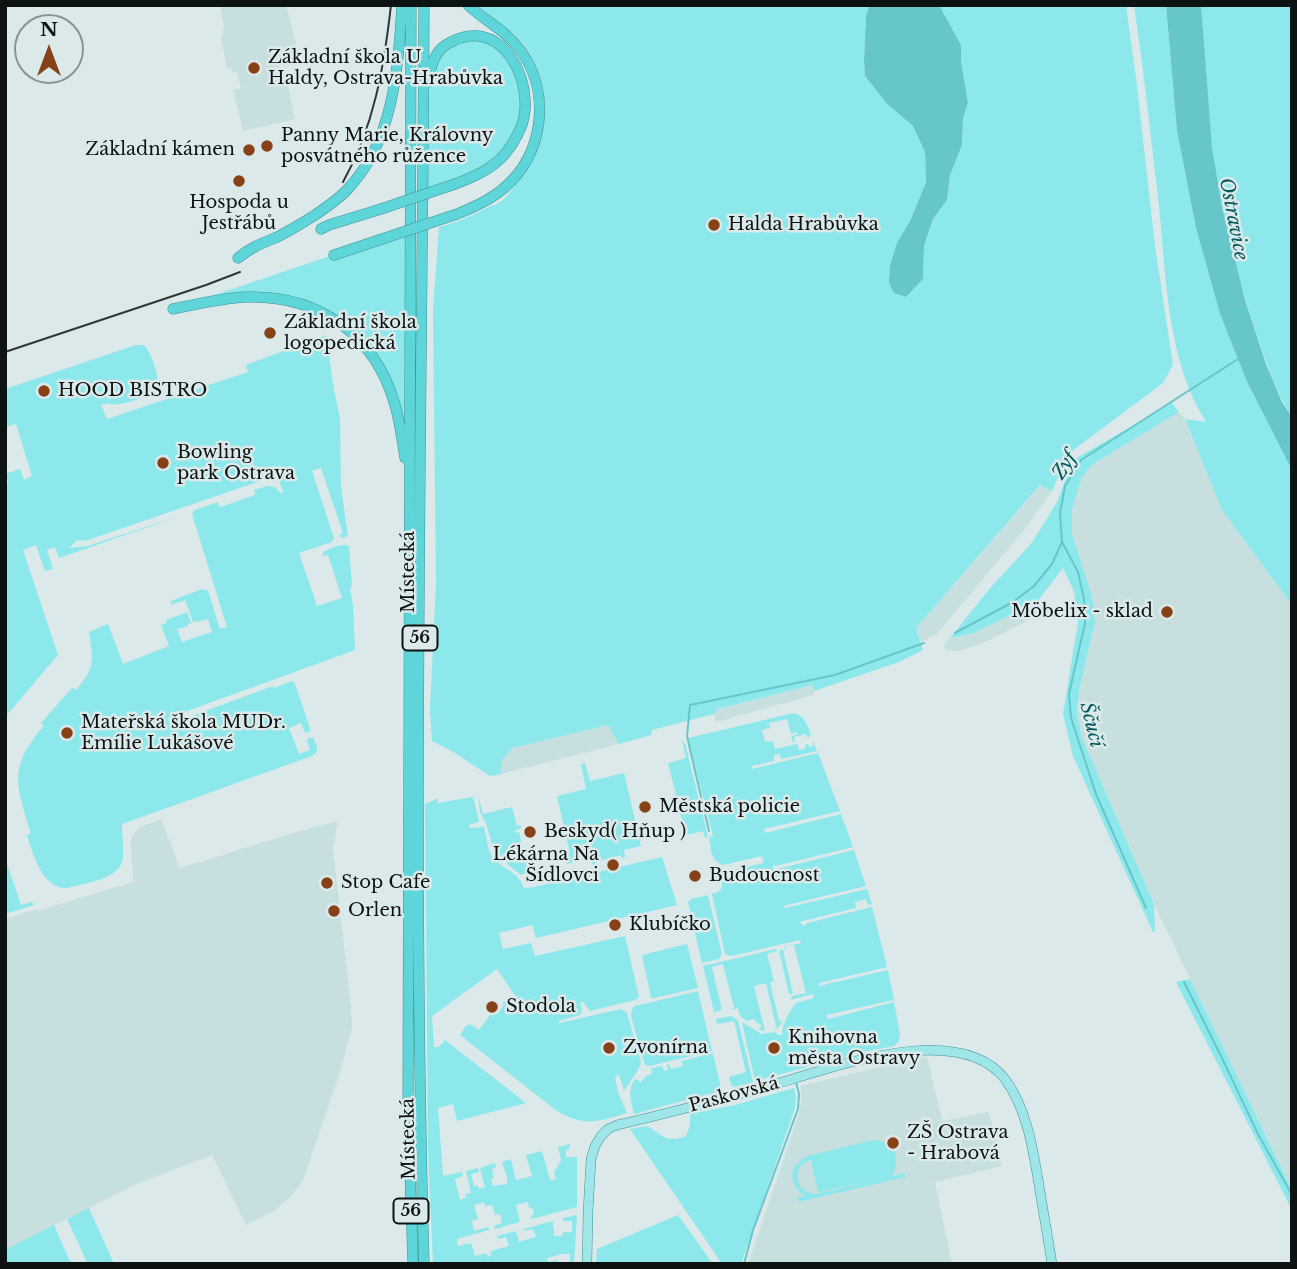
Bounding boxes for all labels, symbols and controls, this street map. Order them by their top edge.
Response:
north arrow [14,14,84,84]
text: N [40,18,58,41]
place label: Základní škola U Haldy, Ostrava-Hrabůvka [268,47,503,90]
marker: Základní škola U Haldy, Ostrava-Hrabůvka [246,60,262,76]
place label: Panny Marie, Královny posvátného růžence [281,125,493,168]
marker: Panny Marie, Královny posvátného růžence [259,138,275,154]
place label: Základní kámen [85,139,235,161]
marker: Základní kámen [241,142,257,158]
marker: Hospoda u Jestřábů [231,173,247,189]
water label: Ostravice [1214,176,1252,262]
place label: Hospoda u Jestřábů [189,192,289,234]
place label: Halda Hrabůvka [728,214,879,236]
marker: Halda Hrabůvka [706,217,722,233]
place label: Základní škola logopedická [284,312,417,354]
marker: Základní škola logopedická [262,325,278,341]
place label: HOOD BISTRO [58,380,207,402]
marker: HOOD BISTRO [36,383,52,399]
place label: Bowling park Ostrava [177,442,295,484]
water label: Zyf [1048,448,1082,484]
marker: Bowling park Ostrava [155,455,171,471]
street label: Místecká [398,531,420,613]
place label: Möbelix - sklad [1011,601,1153,623]
marker: Möbelix - sklad [1159,604,1175,620]
road number: 56 [402,625,438,650]
water label: Ščučí [1074,700,1108,750]
place label: Mateřská škola MUDr. Emílie Lukášové [81,712,286,754]
marker: Mateřská škola MUDr. Emílie Lukášové [59,725,75,741]
place label: Městská policie [659,796,800,818]
marker: Městská policie [637,799,653,815]
place label: Beskyd( Hňup ) [544,821,686,843]
marker: Beskyd( Hňup ) [522,824,538,840]
place label: Lékárna Na Šídlovci [493,844,599,886]
marker: Lékárna Na Šídlovci [605,857,621,873]
place label: Budoucnost [709,865,820,887]
marker: Budoucnost [687,868,703,884]
place label: Stop Cafe [341,872,430,894]
marker: Stop Cafe [319,875,335,891]
place label: Orlen [348,900,402,922]
marker: Orlen [326,903,342,919]
place label: Klubíčko [629,914,711,936]
marker: Klubíčko [607,917,623,933]
place label: Stodola [506,996,576,1018]
marker: Stodola [484,999,500,1015]
place label: Knihovna města Ostravy [788,1027,920,1070]
place label: Zvonírna [623,1037,708,1059]
marker: Zvonírna [601,1040,617,1056]
marker: Knihovna města Ostravy [766,1040,782,1056]
street label: Paskovská [687,1073,781,1117]
street label: Místecká [397,1098,421,1180]
place label: ZŠ Ostrava - Hrabová [907,1122,1009,1164]
marker: ZŠ Ostrava - Hrabová [885,1135,901,1151]
road number: 56 [394,1198,428,1224]

